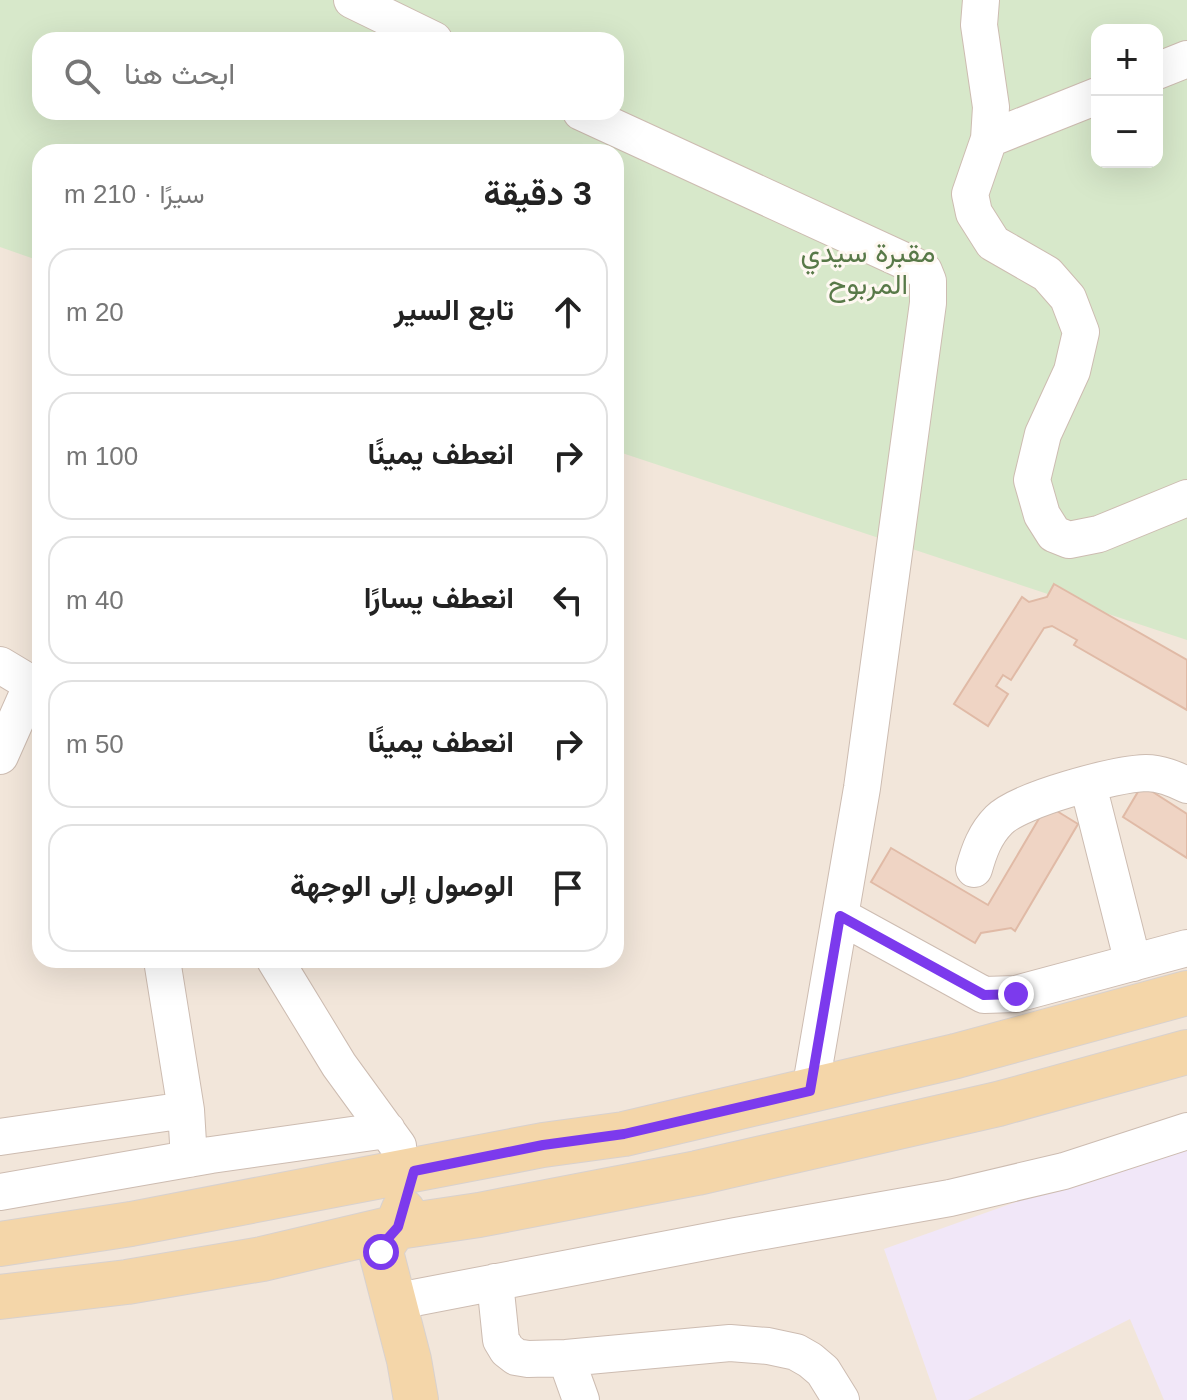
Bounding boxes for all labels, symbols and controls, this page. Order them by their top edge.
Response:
map controls [1091,24,1163,168]
button: + [1091,24,1163,96]
search box [32,32,624,120]
icon: search [60,54,104,98]
text: ابحث هنا [124,57,235,90]
button: − [1091,96,1163,168]
text: 3 دقيقة [483,174,592,212]
text: سيرًا · 210 m [64,179,205,209]
park label: مقبرة سيدي المربوح [801,237,935,303]
icon: ahead [546,290,590,334]
text: تابع السير [394,293,514,326]
text: 20 m [66,297,124,327]
icon: right [546,434,590,478]
text: انعطف يمينًا [367,437,514,470]
text: 100 m [66,441,138,471]
icon: left [546,578,590,622]
text: انعطف يسارًا [364,581,514,614]
text: 40 m [66,585,124,615]
icon: right [546,722,590,766]
text: انعطف يمينًا [367,725,514,758]
text: 50 m [66,729,124,759]
icon: arrive [546,866,590,910]
text: الوصول إلى الوجهة [290,869,514,902]
route end [998,976,1034,1012]
route start [363,1234,399,1270]

